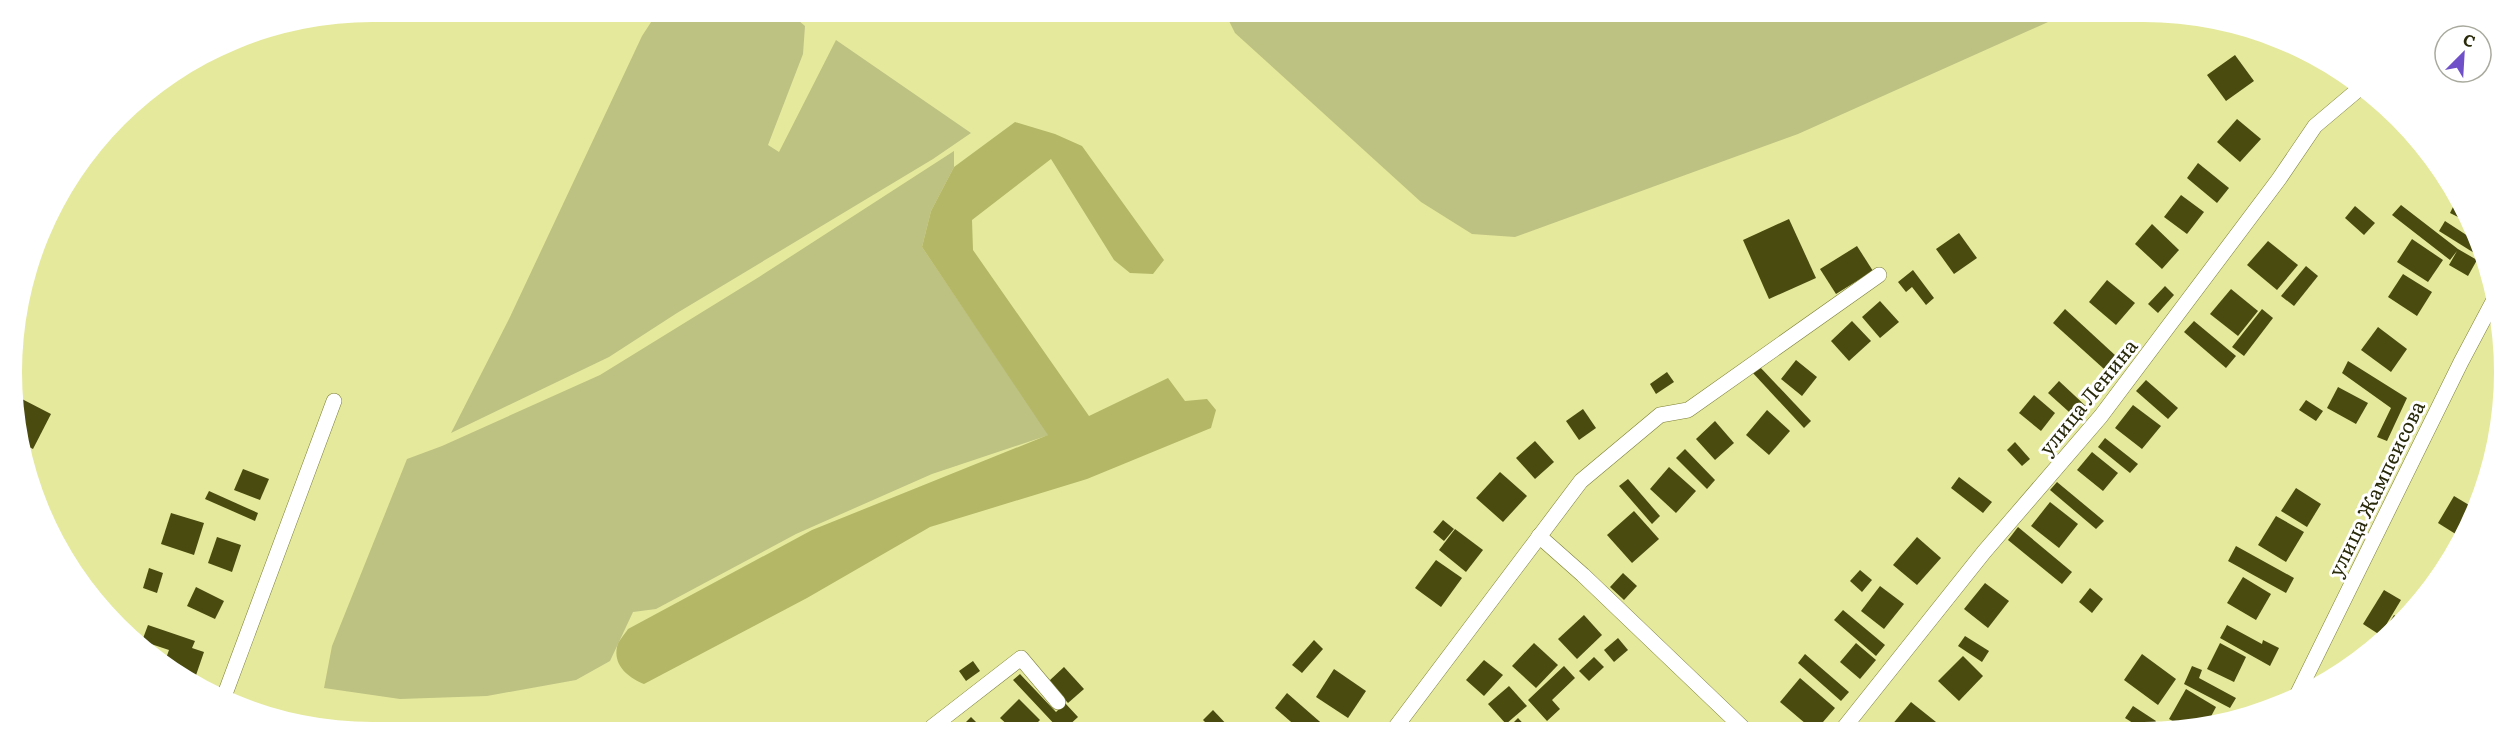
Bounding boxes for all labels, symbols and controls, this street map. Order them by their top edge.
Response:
north arrow [2433,24,2493,84]
text: С [2459,26,2480,53]
street label: улица Ленина [2030,331,2144,461]
street label: улица Жампеисова [2319,395,2431,581]

